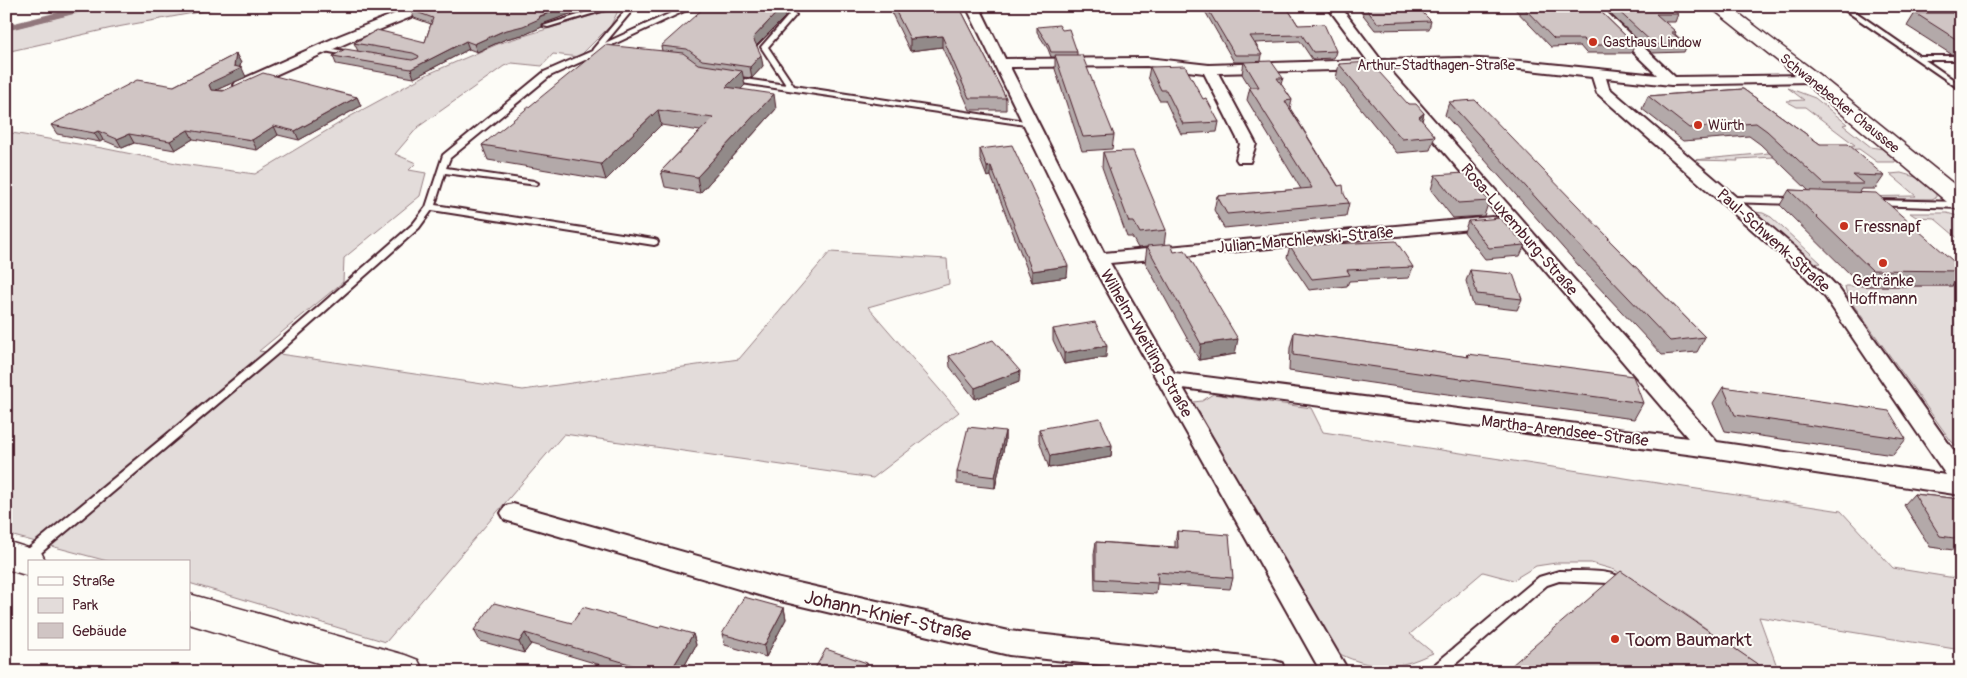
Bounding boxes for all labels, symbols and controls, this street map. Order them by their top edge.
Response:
place label: Gasthaus Lindow [1603,34,1702,51]
marker: Gasthaus Lindow [1587,36,1599,48]
street label: Schwanebecker Chaussee [1777,50,1903,157]
street label: Arthur-Stadthagen-Straße [1357,57,1515,74]
place label: Würth [1708,117,1744,134]
marker: Würth [1692,119,1704,131]
street label: Rosa-Luxemburg-Straße [1456,160,1582,300]
street label: Paul-Schwenk-Straße [1713,185,1834,297]
place label: Fressnapf [1854,217,1922,237]
marker: Fressnapf [1838,220,1850,232]
street label: Julian-Marchlewski-Straße [1216,222,1394,258]
marker: Getränke Hoffmann [1877,257,1889,269]
street label: Wilhelm-Weitling-Straße [1096,266,1197,421]
place label: Getränke Hoffmann [1849,271,1917,309]
street label: Martha-Arendsee-Straße [1480,411,1650,451]
legend [28,560,190,650]
text: Straße [72,572,115,591]
street label: Johann-Knief-Straße [802,585,974,647]
text: Park [72,596,99,615]
text: Gebäude [72,622,127,641]
place label: Toom Baumarkt [1625,628,1752,652]
marker: Toom Baumarkt [1609,633,1621,645]

